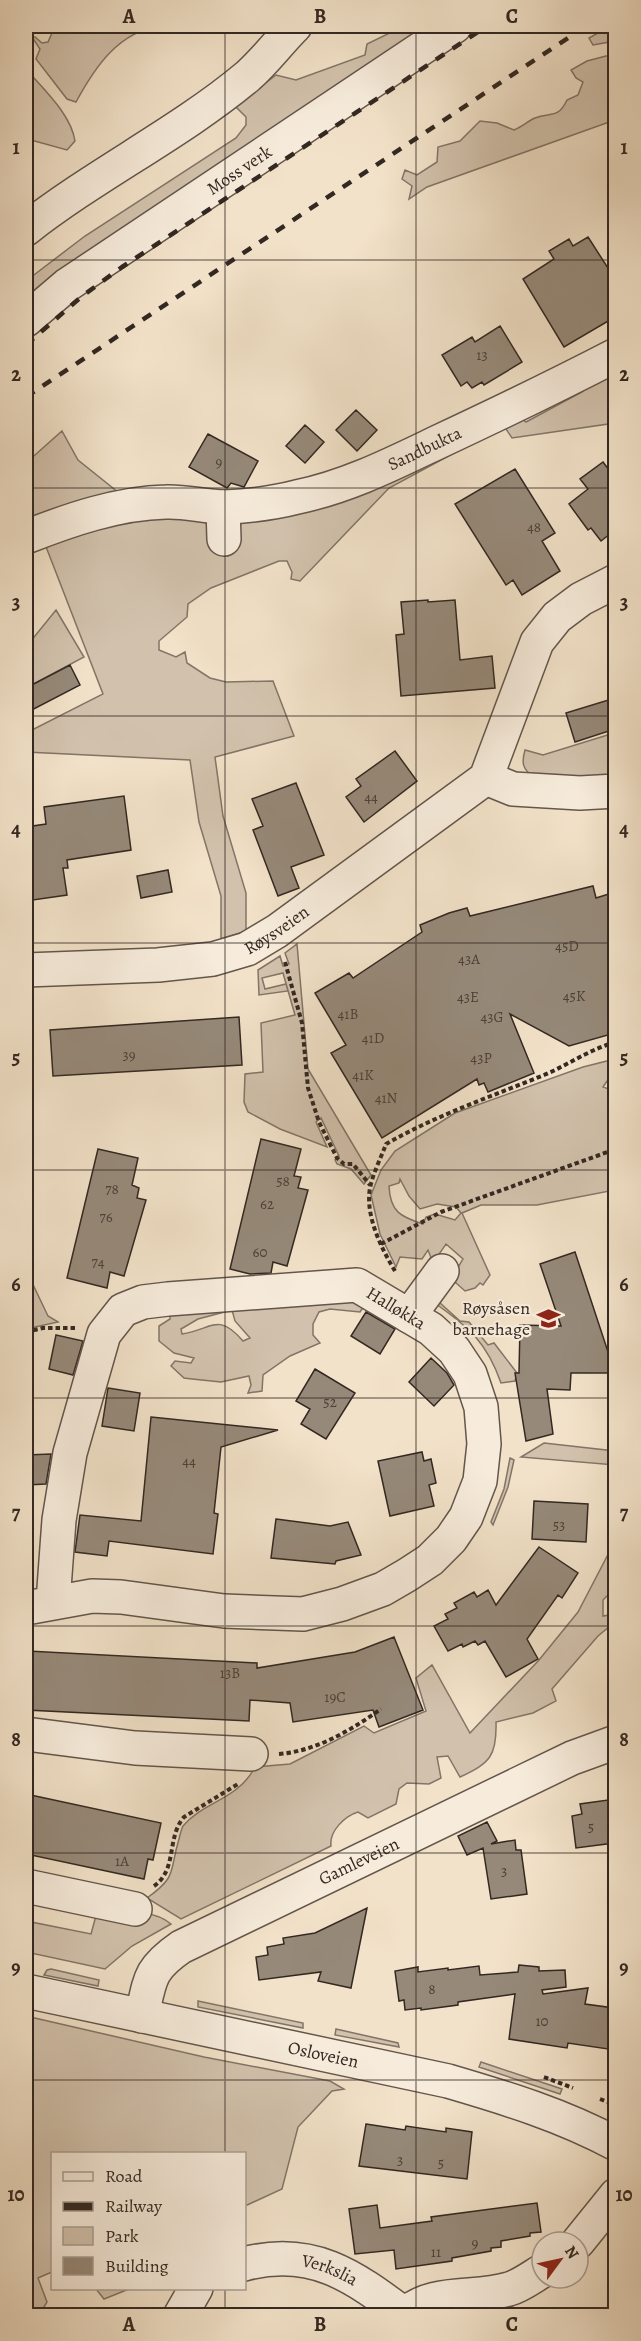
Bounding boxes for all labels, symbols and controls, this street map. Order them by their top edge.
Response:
text: A [122,3,136,30]
text: B [314,3,326,30]
text: C [506,3,518,30]
text: 1 [12,134,20,161]
text: 1 [620,134,628,161]
street label: Moss verk [202,140,277,200]
house number: 13 [476,345,488,365]
text: 2 [11,361,21,388]
text: 2 [619,361,629,388]
street label: Sandbukta [384,420,466,476]
house number: 9 [216,452,223,472]
house number: 48 [527,517,541,537]
text: 3 [12,589,20,616]
text: 3 [620,589,628,616]
house number: 44 [364,787,378,807]
text: 4 [11,816,21,843]
text: 4 [619,816,629,843]
street label: Røysveien [240,900,314,960]
house number: 45D [555,936,579,956]
house number: 43A [458,949,480,969]
house number: 45K [563,986,586,1006]
house number: 43E [457,987,479,1007]
house number: 41B [338,1004,358,1024]
house number: 43G [480,1007,504,1027]
house number: 41D [362,1028,384,1048]
text: 5 [12,1044,20,1071]
text: 5 [620,1044,628,1071]
house number: 39 [122,1045,136,1065]
house number: 43P [470,1048,492,1068]
house number: 41K [352,1065,374,1085]
house number: 41N [375,1088,398,1108]
house number: 58 [276,1171,290,1191]
house number: 78 [105,1179,119,1199]
house number: 62 [260,1194,274,1214]
house number: 76 [99,1207,113,1227]
house number: 60 [253,1242,267,1262]
house number: 74 [91,1252,105,1272]
text: 6 [11,1271,21,1298]
text: 6 [619,1271,629,1298]
street label: Halløkka [362,1281,431,1335]
place label: Røysåsen barnehage [453,1296,530,1341]
school or university icon: Røysåsen barnehage [535,1305,561,1331]
house number: 52 [323,1392,337,1412]
house number: 44 [182,1451,196,1471]
text: 7 [12,1499,21,1526]
text: 7 [620,1499,629,1526]
house number: 53 [553,1515,565,1535]
house number: 13B [220,1663,240,1683]
house number: 19C [324,1687,346,1707]
text: 8 [11,1726,21,1753]
text: 8 [619,1726,629,1753]
house number: 5 [588,1817,594,1837]
street label: Gamleveien [315,1831,403,1891]
house number: 1A [115,1851,129,1871]
house number: 3 [501,1861,507,1881]
text: 9 [11,1954,21,1981]
text: 9 [619,1954,629,1981]
house number: 8 [428,1979,436,1999]
house number: 10 [535,2011,549,2031]
street label: Osloveien [286,2035,361,2074]
house number: 3 [397,2150,403,2170]
legend [51,2152,246,2290]
house number: 5 [438,2153,444,2173]
text: Road [105,2164,143,2188]
text: 10 [7,2181,25,2208]
text: 10 [615,2181,633,2208]
text: Railway [105,2194,163,2218]
text: Park [105,2224,139,2248]
north arrow [530,2230,590,2290]
house number: 9 [472,2233,479,2253]
text: N [559,2241,584,2264]
house number: 11 [431,2242,441,2262]
street label: Verkslia [299,2248,363,2292]
text: Building [105,2254,169,2278]
text: A [122,2311,136,2338]
text: B [314,2311,326,2338]
text: C [506,2311,518,2338]

